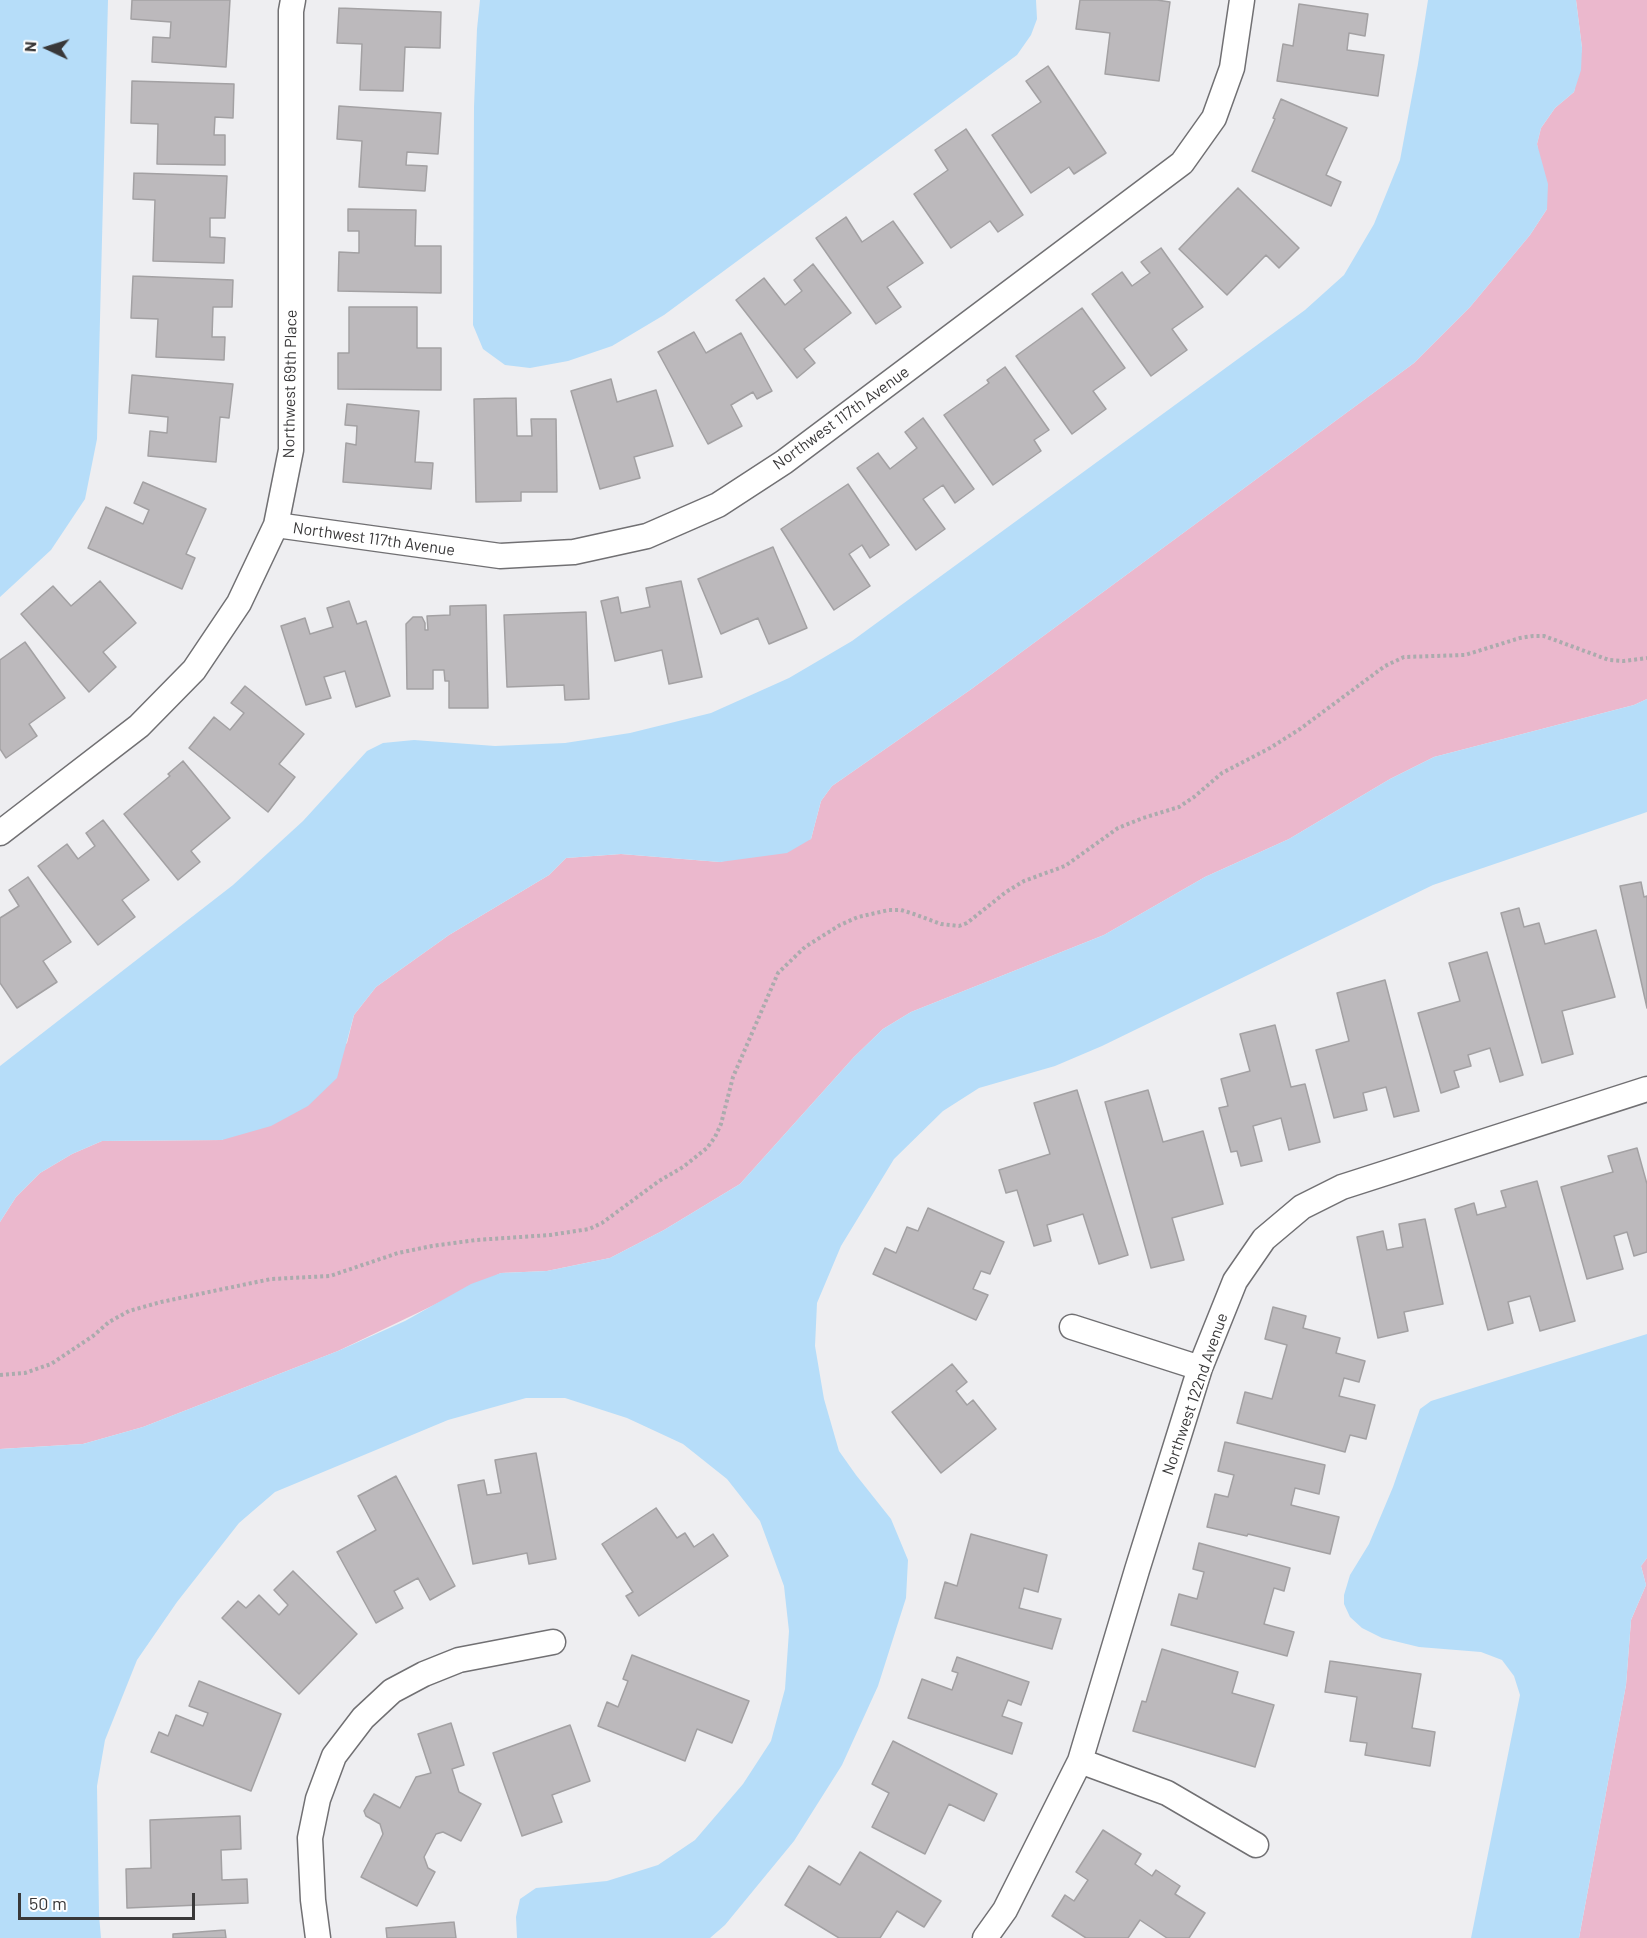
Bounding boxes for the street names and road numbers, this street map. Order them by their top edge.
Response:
street label: Northwest 69th Place [279,310,301,458]
street label: Northwest 117th Avenue [769,362,913,474]
street label: Northwest 117th Avenue [292,518,456,560]
street label: Northwest 122nd Avenue [1158,1310,1232,1478]

